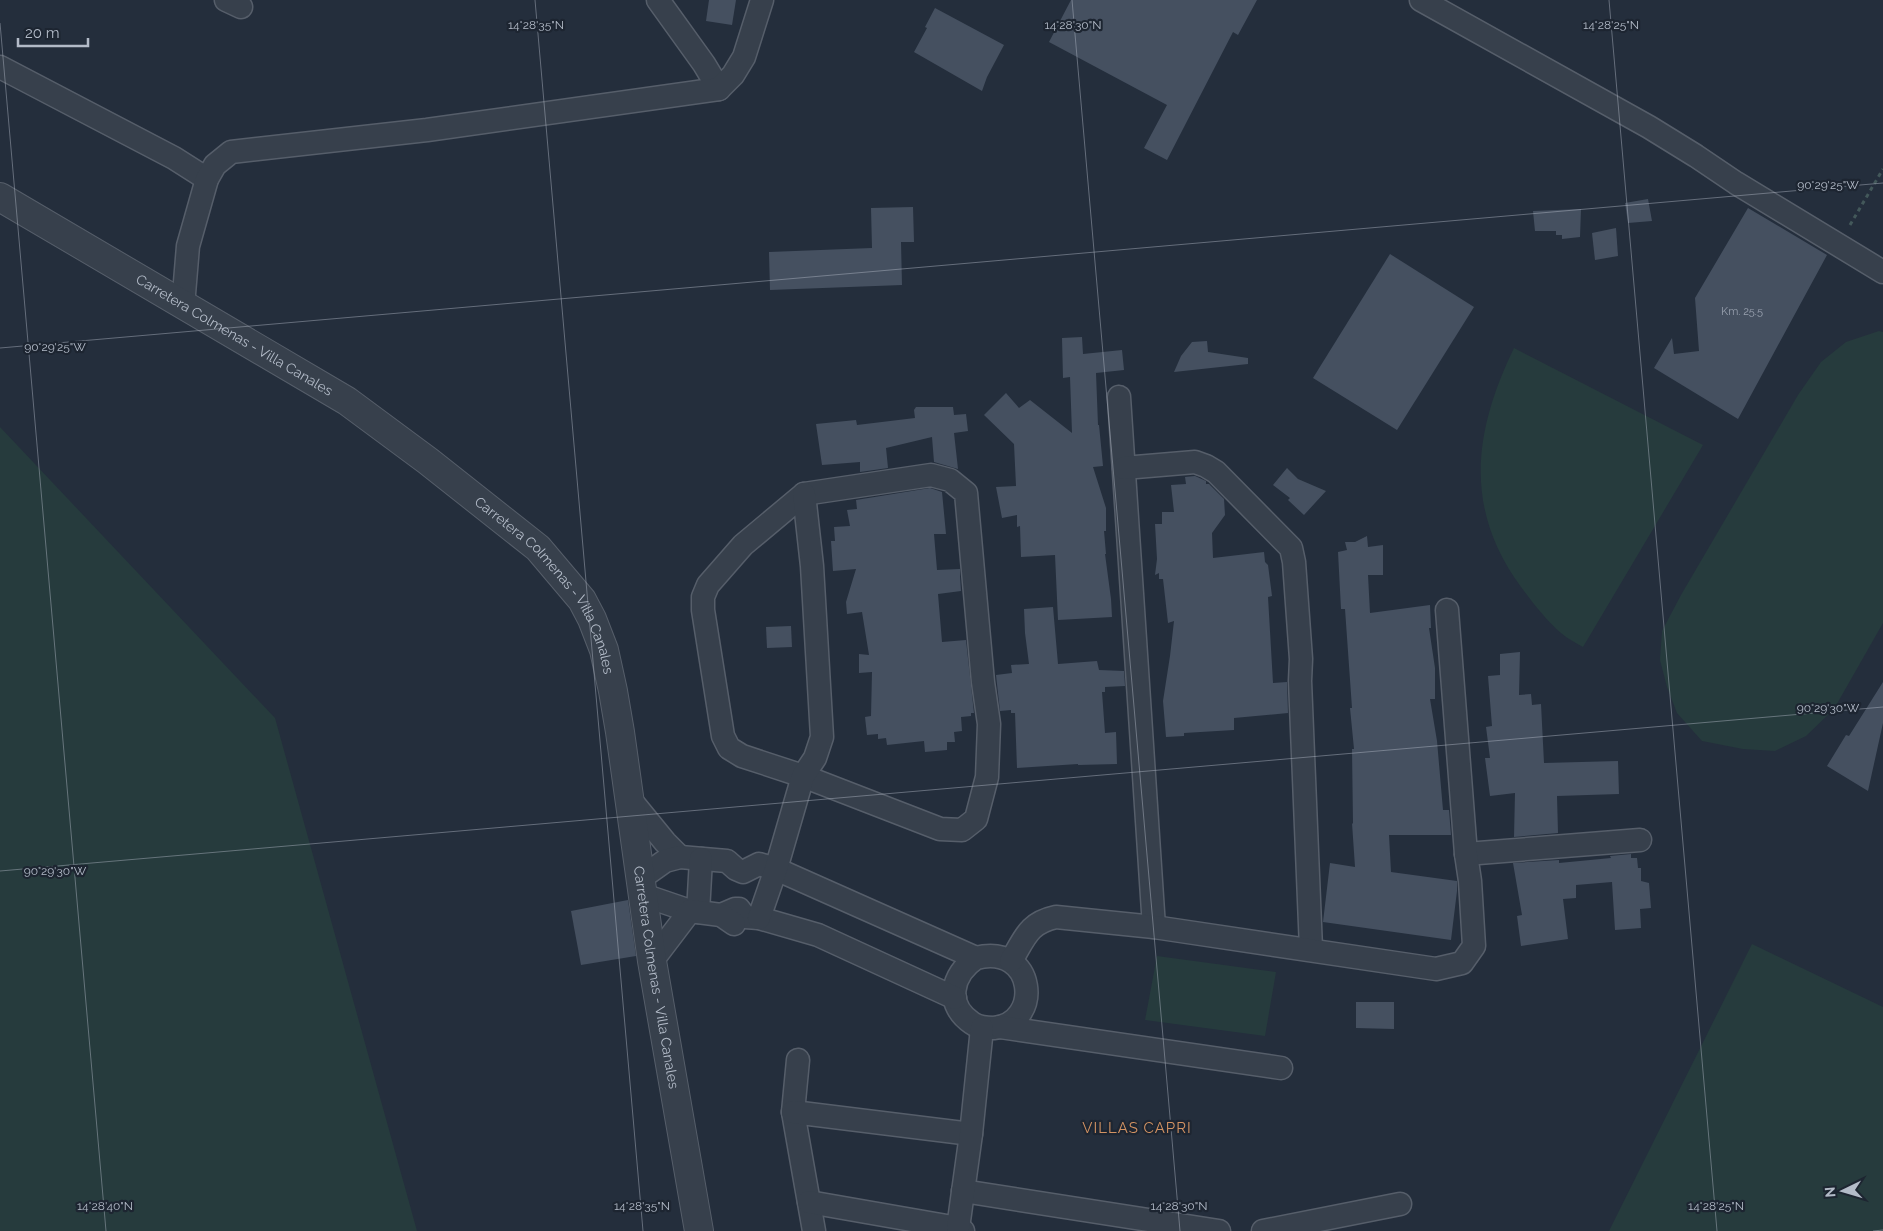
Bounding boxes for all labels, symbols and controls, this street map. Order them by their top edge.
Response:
scale bar [18,15,88,47]
text: 14°28'35"N [508,18,564,32]
text: 14°28'30"N [1045,18,1101,32]
text: 14°28'25"N [1583,18,1639,32]
text: 20 m [25,24,60,42]
text: 90°29'25"W [1797,178,1859,192]
street label: Carretera Colmenas - Villa Canales [133,271,336,399]
house number: Km. 25.5 [1721,305,1763,318]
text: 90°29'25"W [24,340,86,354]
street label: Carretera Colmenas - Villa Canales [472,493,617,676]
text: 90°29'30"W [1797,701,1860,715]
text: 90°29'30"W [24,864,87,878]
street label: Carretera Colmenas - Villa Canales [631,865,682,1090]
district label: VILLAS CAPRI [1082,1119,1192,1137]
north arrow [1818,1166,1868,1216]
text: N [1822,1186,1838,1198]
text: 14°28'40"N [77,1199,133,1213]
text: 14°28'35"N [614,1199,670,1213]
text: 14°28'30"N [1151,1199,1207,1213]
text: 14°28'25"N [1688,1199,1744,1213]

